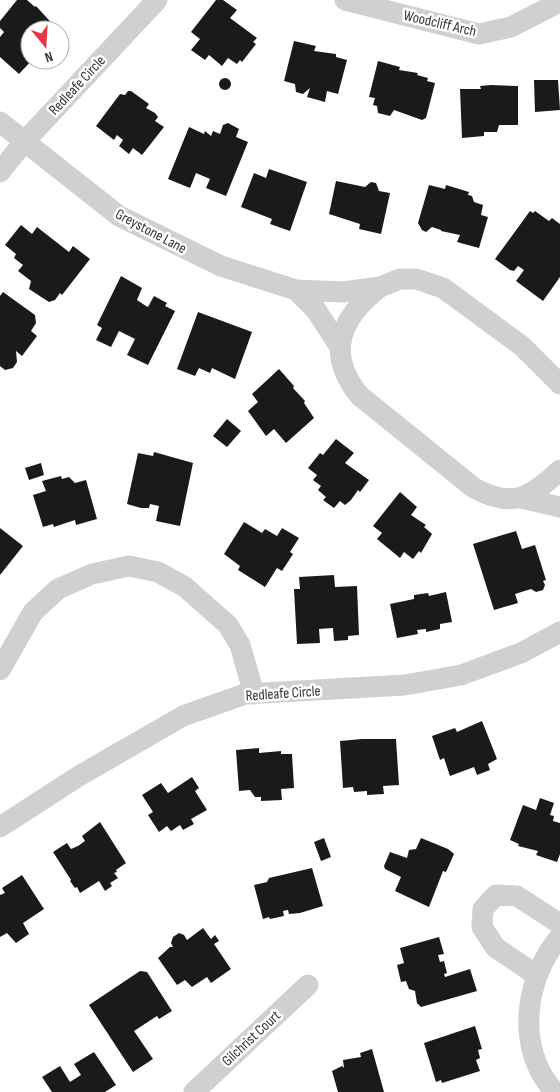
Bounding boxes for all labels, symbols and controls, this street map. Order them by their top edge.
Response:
street label: Woodcliff Arch [402,6,478,41]
north arrow [20,20,70,70]
text: N [43,48,55,66]
street label: Redleafe Circle [45,51,110,119]
street label: Greystone Lane [112,205,190,258]
street label: Redleafe Circle [245,681,321,706]
street label: Gilchrist Court [218,1006,285,1070]

